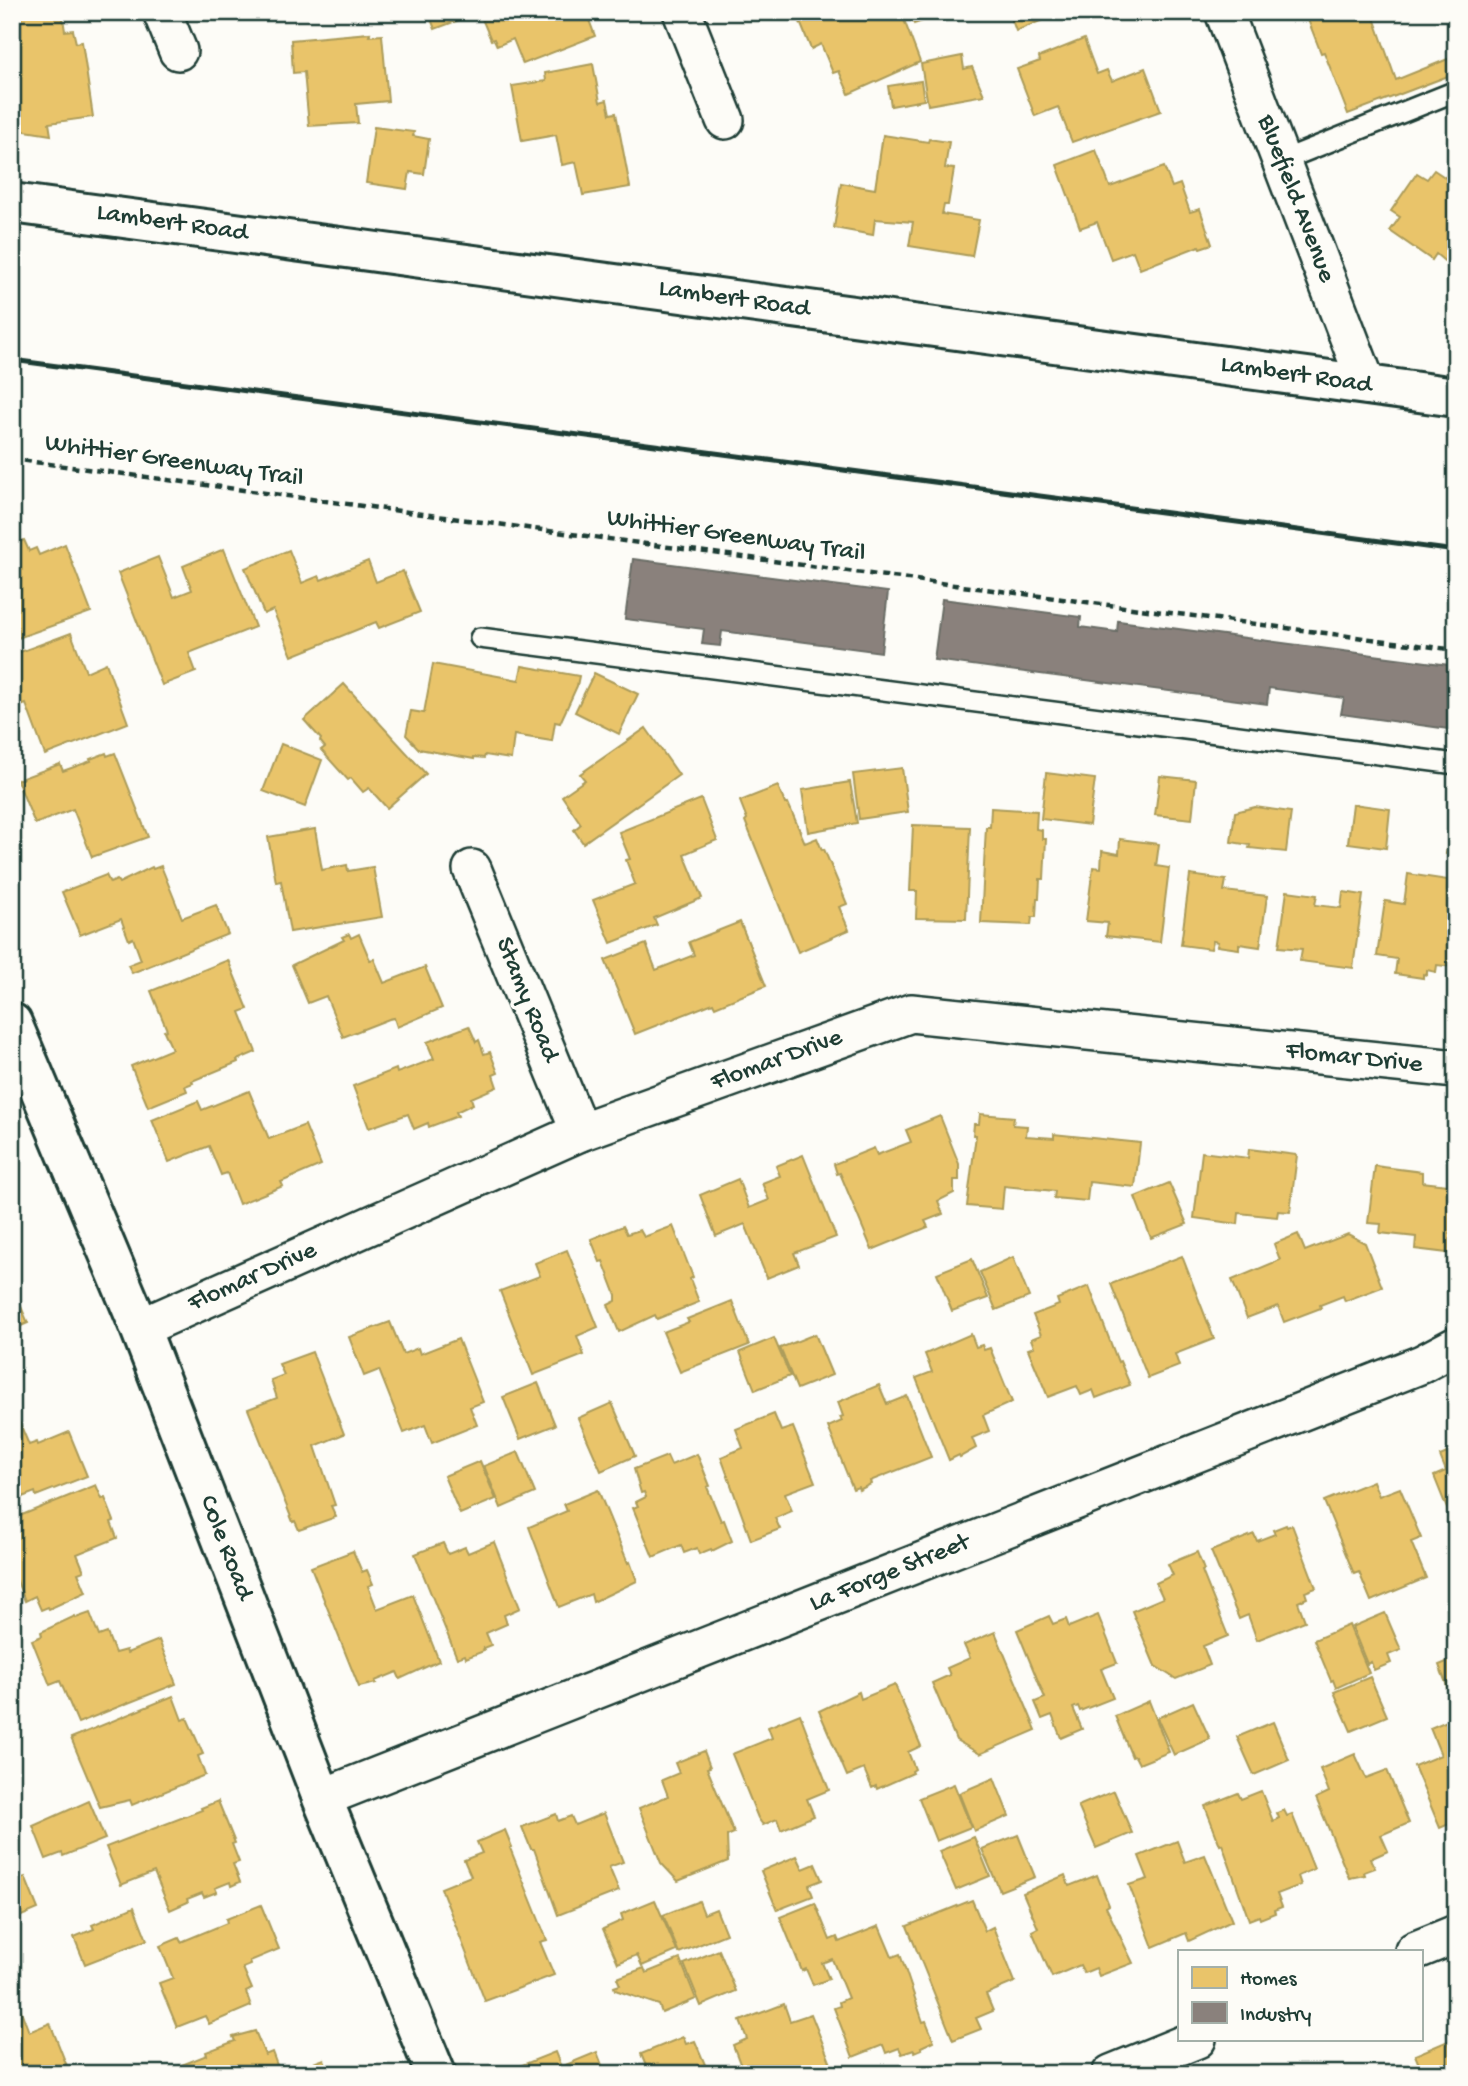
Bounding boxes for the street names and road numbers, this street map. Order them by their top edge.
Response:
street label: Bluefield Avenue [1248,110,1341,288]
street label: Lambert Road [94,198,251,250]
street label: Lambert Road [656,274,813,326]
street label: Lambert Road [1218,350,1375,402]
street label: Whittier Greenway Trail [43,429,305,495]
street label: Whittier Greenway Trail [605,504,867,570]
street label: Stamy Road [487,933,566,1068]
street label: Flomar Drive [706,1023,847,1099]
street label: Flomar Drive [1283,1036,1425,1082]
street label: Flomar Drive [183,1236,323,1321]
street label: Cole Road [191,1491,260,1606]
street label: La Forge Street [805,1527,977,1620]

